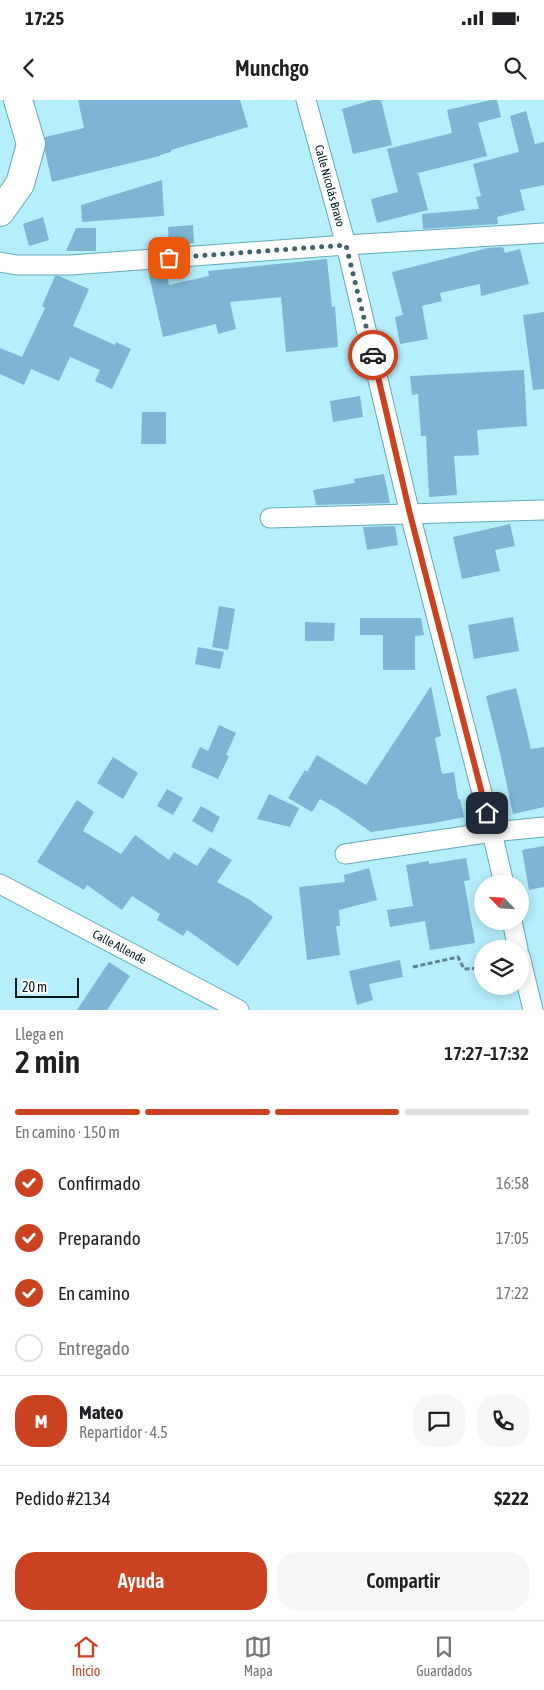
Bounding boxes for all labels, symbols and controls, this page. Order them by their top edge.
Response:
text: 17:25 [25,7,64,29]
icon: back [15,54,43,82]
icon: search [501,54,529,82]
text: Munchgo [235,55,309,81]
street label: Calle Nicolás Bravo [312,143,348,229]
pin [148,237,190,279]
icon: bag [155,244,183,272]
courier [348,330,398,380]
icon: car [359,341,387,369]
pin [466,792,508,834]
icon: home [473,799,501,827]
north arrow [474,875,529,930]
map controls [474,875,529,995]
street label: Calle Allende [90,927,149,967]
button: layers [474,940,529,995]
scale bar [15,975,79,998]
text: 20 m [22,979,47,995]
text: Llega en [15,1025,64,1043]
text: 17:27–17:32 [444,1042,529,1064]
text: 2 min [15,1043,80,1080]
text: En camino · 150 m [15,1123,120,1141]
icon: check [15,1169,43,1197]
text: Confirmado [58,1172,140,1194]
text: 16:58 [496,1174,529,1192]
icon: check [15,1224,43,1252]
text: Preparando [58,1227,141,1249]
text: 17:05 [496,1229,529,1247]
icon: check [15,1279,43,1307]
text: En camino [58,1282,130,1304]
text: 17:22 [496,1284,529,1302]
text: Entregado [58,1337,130,1359]
button: chat [413,1395,465,1447]
button: phone [477,1395,529,1447]
text: Mateo [79,1401,123,1423]
text: M [35,1410,47,1432]
text: Repartidor · 4.5 [79,1423,168,1441]
text: Pedido #2134 [15,1487,111,1509]
text: $222 [494,1487,529,1509]
button: Ayuda [15,1552,267,1610]
button: Compartir [277,1552,529,1610]
tab: Inicio [72,1633,100,1679]
tab: Mapa [244,1633,273,1679]
tab: Guardados [416,1633,472,1679]

